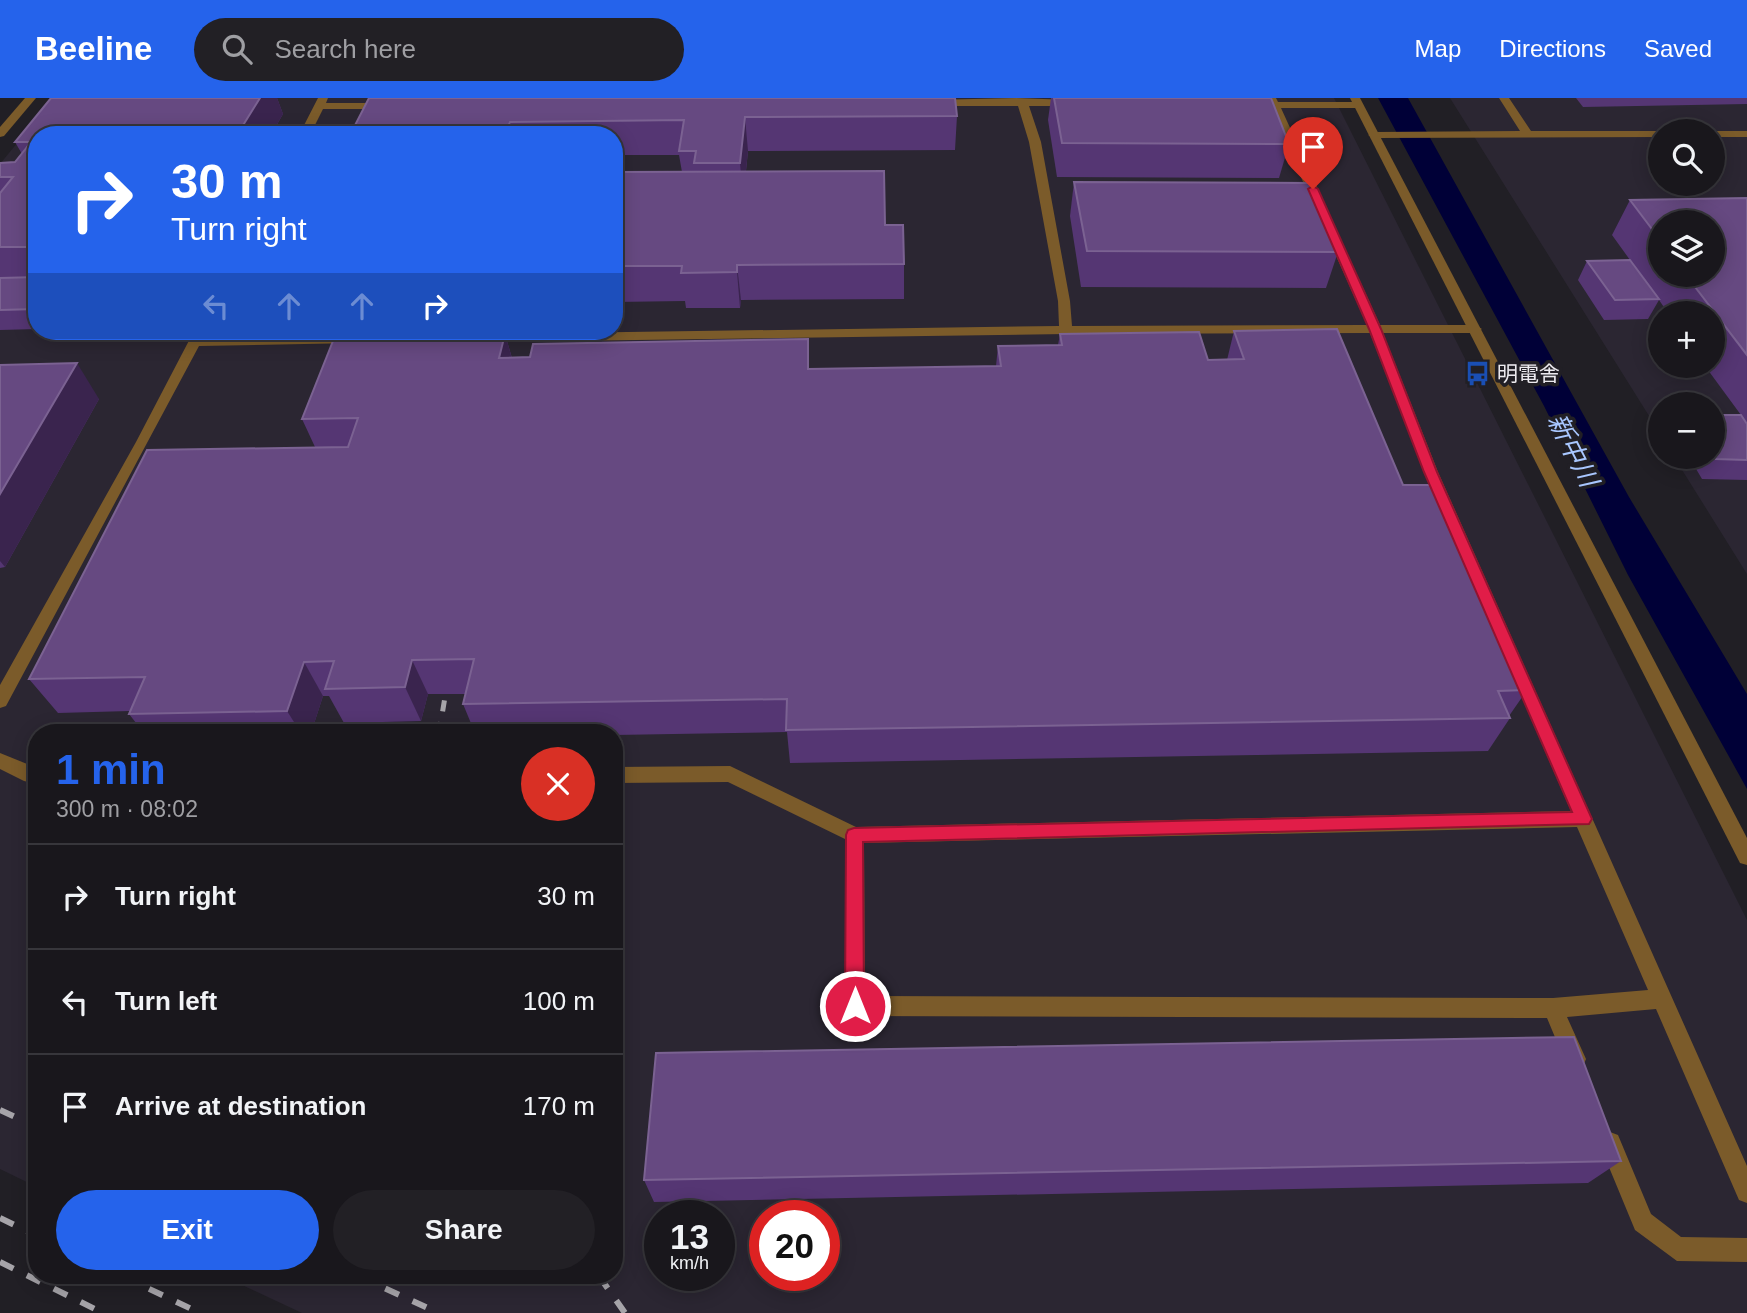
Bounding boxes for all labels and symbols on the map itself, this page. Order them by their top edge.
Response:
pin [1283,117,1343,189]
bus stop icon: 明電舎 [1463,360,1491,388]
place label: 明電舎 [1497,362,1560,385]
water label: 新中川 [1542,408,1605,494]
position arrow [818,969,892,1043]
speed limit sign: 20 [749,1200,840,1291]

